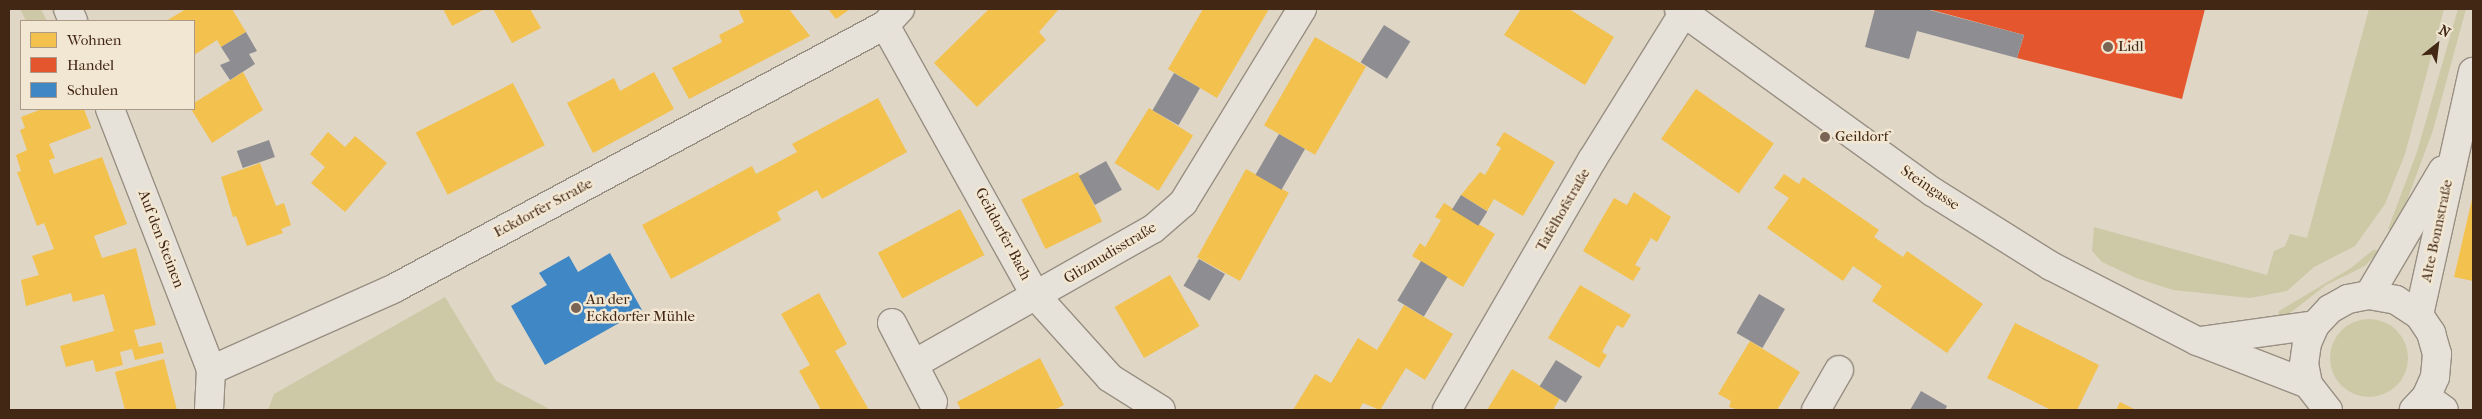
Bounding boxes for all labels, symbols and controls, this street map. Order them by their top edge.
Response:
legend [20,20,195,110]
north arrow [2412,20,2462,70]
text: N [2436,21,2453,41]
text: Wohnen [67,31,121,49]
place label: Lidl [2118,38,2144,56]
marker: Lidl [2102,41,2114,53]
text: Handel [67,56,114,74]
text: Schulen [67,81,118,99]
place label: Geildorf [1835,128,1889,146]
marker: Geildorf [1819,131,1831,143]
street label: Steingasse [1897,162,1963,214]
street label: Tafelhofstraße [1532,165,1594,255]
street label: Eckdorfer Straße [491,174,595,242]
street label: Alte Bonnstraße [2417,178,2457,284]
street label: Geildorfer Bach [971,185,1035,283]
street label: Auf den Steinen [134,187,188,291]
street label: Glizmudisstraße [1061,218,1159,288]
place label: An der Eckdorfer Mühle [586,290,695,325]
marker: An der Eckdorfer Mühle [570,302,582,314]

